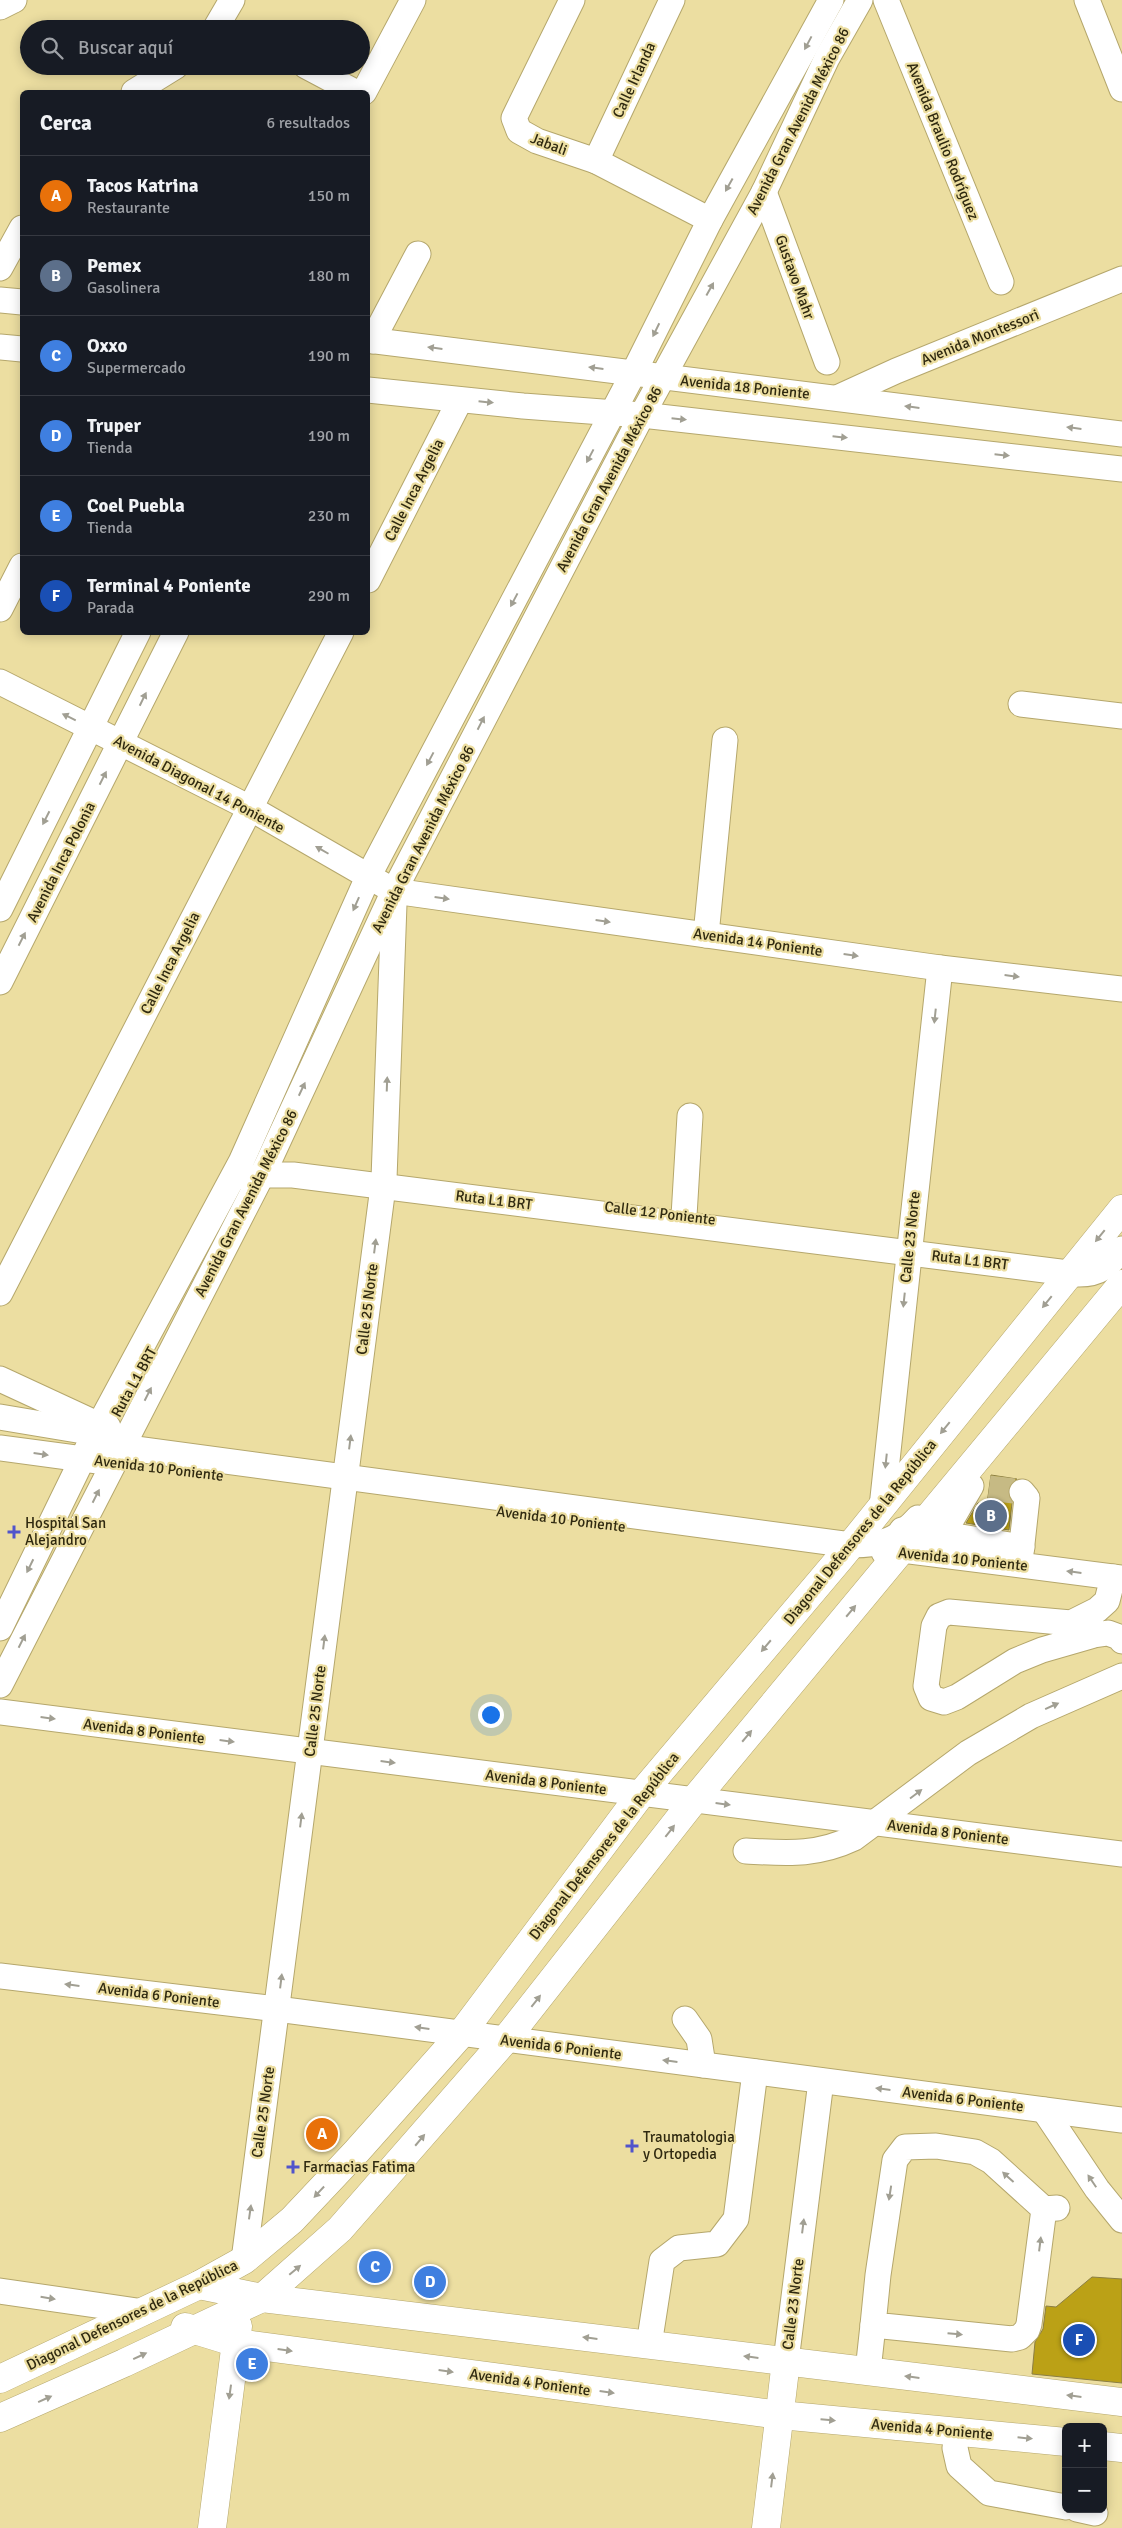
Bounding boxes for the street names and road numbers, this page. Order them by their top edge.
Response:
street label: Avenida Gran Avenida México 86 [743,25,853,217]
street label: Calle Irlanda [609,39,659,121]
street label: Avenida Braulio Rodríguez [903,60,983,223]
street label: Jabali [528,129,570,159]
street label: Gustavo Mahr [771,232,819,322]
street label: Avenida Montessori [918,305,1042,369]
street label: Avenida 18 Poniente [679,371,811,403]
street label: Avenida Gran Avenida México 86 [552,383,666,575]
street label: Calle Inca Argelia [380,436,448,544]
street label: Avenida Diagonal 14 Poniente [111,731,287,837]
street label: Avenida Gran Avenida México 86 [368,743,478,935]
street label: Avenida Inca Polonia [23,799,99,925]
street label: Calle Inca Argelia [136,909,204,1017]
street label: Avenida 14 Poniente [692,924,824,960]
street label: Avenida Gran Avenida México 86 [191,1107,301,1299]
street label: Ruta L1 BRT [454,1186,534,1214]
street label: Calle 23 Norte [896,1190,924,1284]
street label: Calle 12 Poniente [603,1197,717,1229]
street label: Ruta L1 BRT [930,1246,1010,1274]
street label: Calle 25 Norte [352,1262,382,1356]
street label: Ruta L1 BRT [107,1343,161,1420]
street label: Diagonal Defensores de la República [780,1436,940,1628]
street label: Avenida 10 Poniente [93,1451,225,1485]
street label: Avenida 10 Poniente [495,1502,627,1536]
street label: Avenida 10 Poniente [897,1543,1029,1575]
street label: Calle 25 Norte [300,1664,330,1758]
street label: Avenida 8 Poniente [82,1715,206,1747]
street label: Diagonal Defensores de la República [525,1749,683,1943]
street label: Avenida 8 Poniente [484,1766,608,1798]
street label: Avenida 8 Poniente [886,1816,1010,1848]
street label: Avenida 6 Poniente [97,1979,221,2011]
street label: Avenida 6 Poniente [499,2031,623,2063]
street label: Calle 25 Norte [248,2065,278,2159]
street label: Avenida 6 Poniente [901,2083,1025,2115]
street label: Diagonal Defensores de la República [23,2256,241,2374]
street label: Calle 23 Norte [778,2257,808,2351]
street label: Avenida 4 Poniente [468,2365,592,2399]
street label: Avenida 4 Poniente [870,2415,994,2443]

